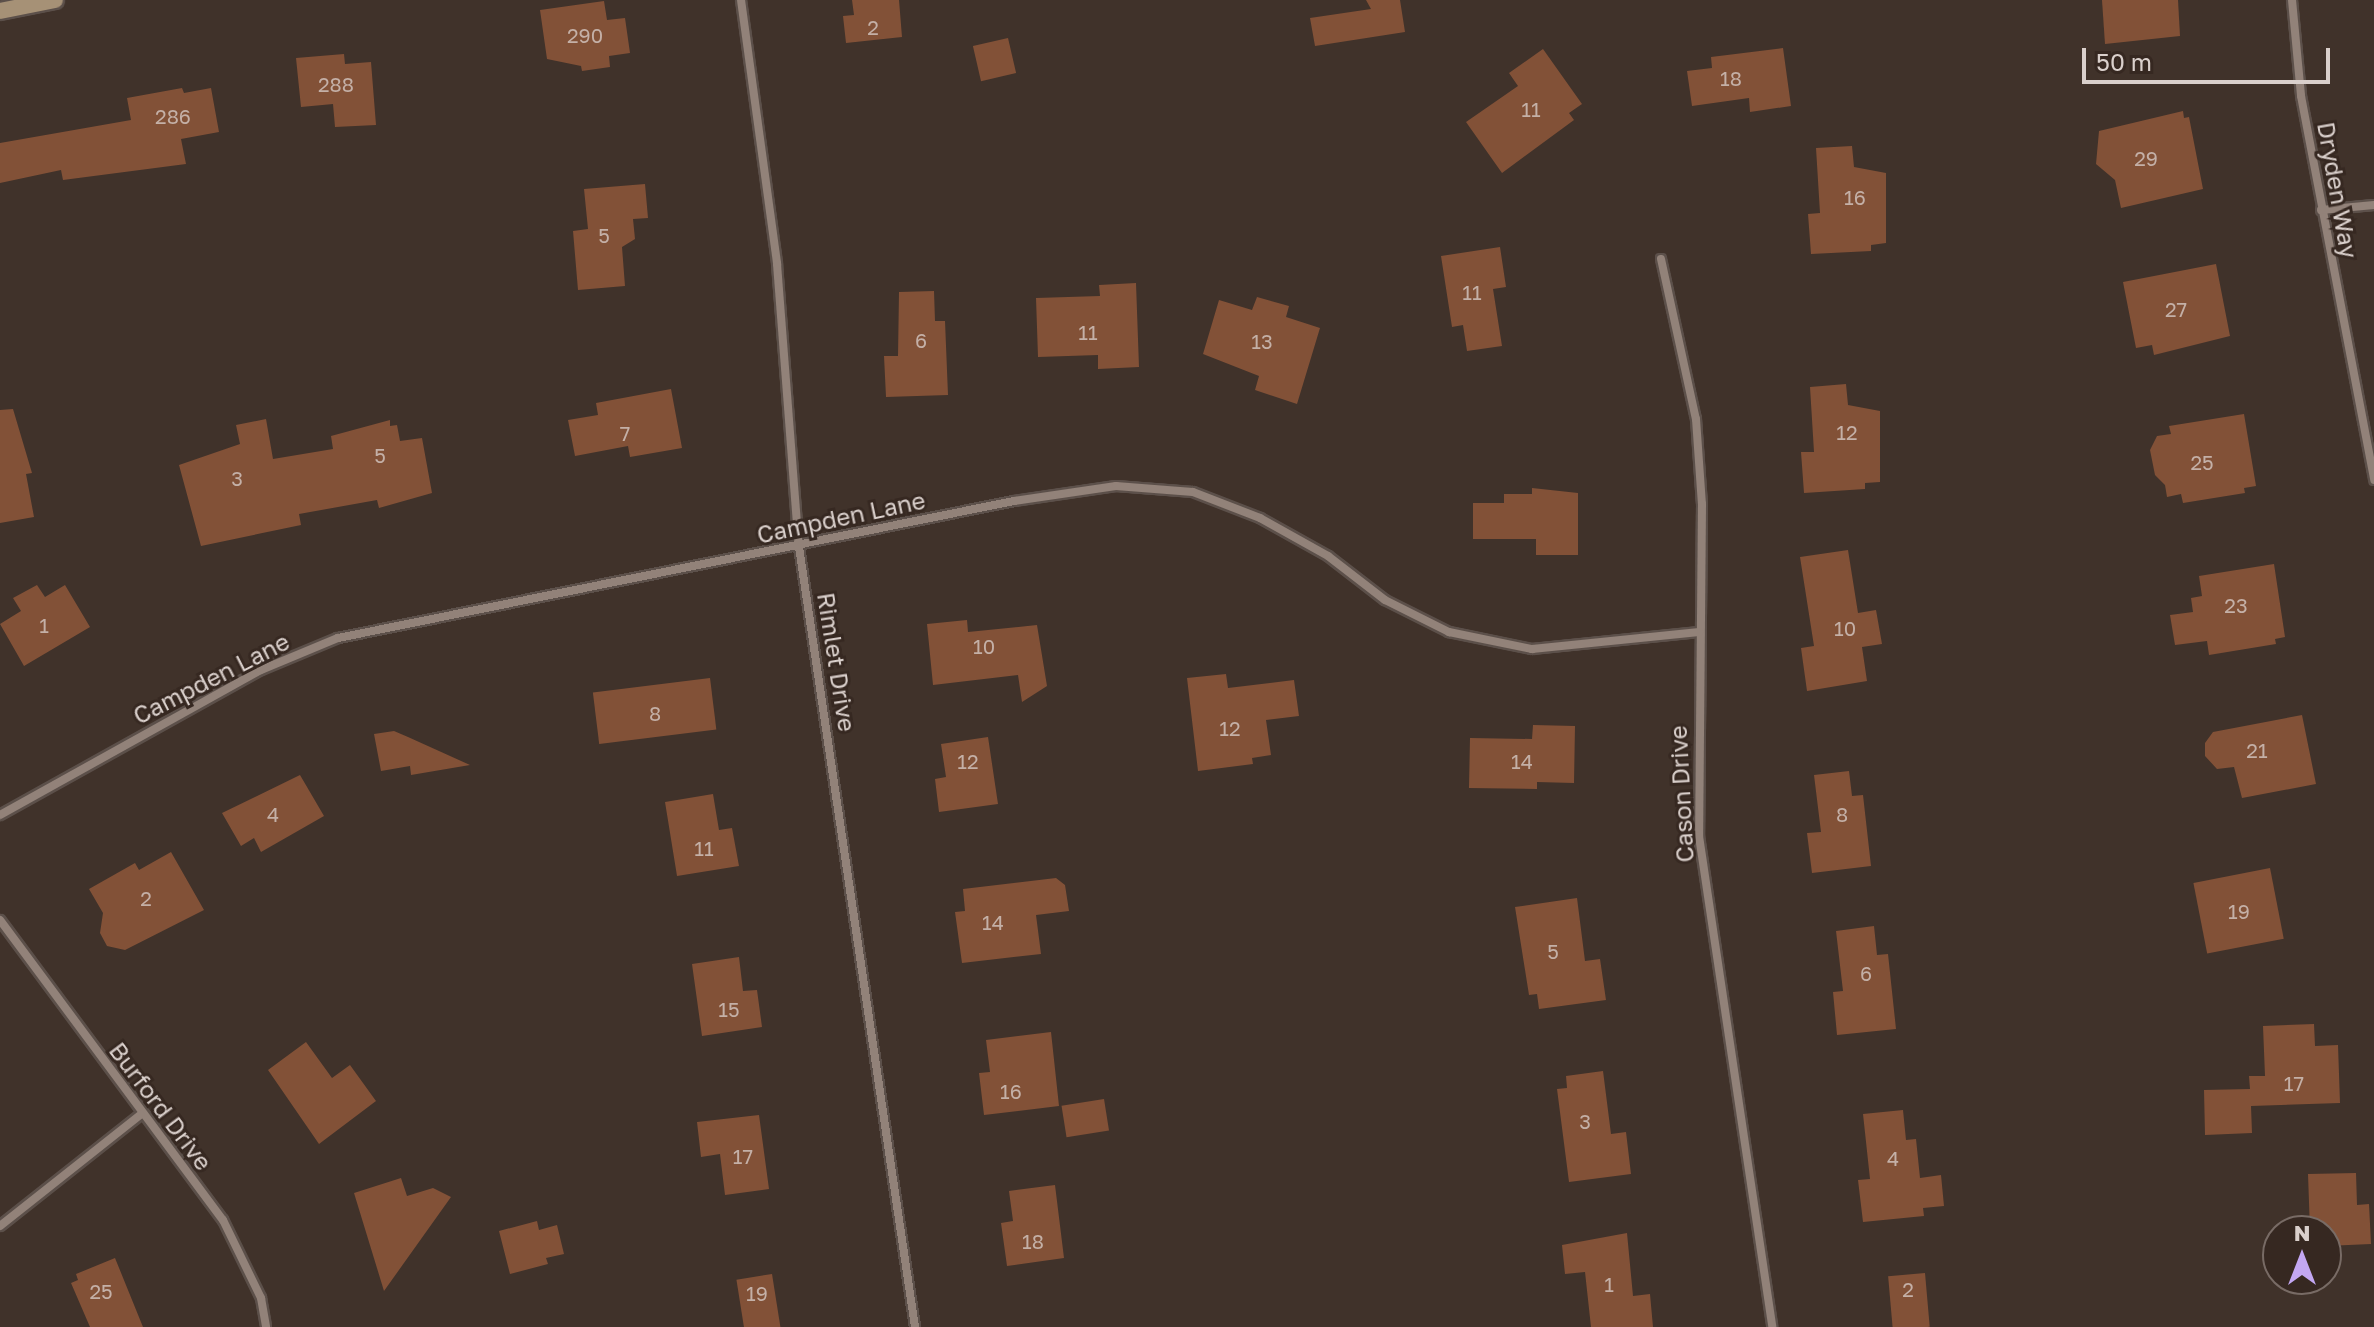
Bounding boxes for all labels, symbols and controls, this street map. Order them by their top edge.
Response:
house number: 2 [867,15,879,39]
house number: 290 [567,23,603,47]
scale bar [2086,32,2334,82]
text: 50 m [2096,47,2152,76]
house number: 18 [1720,66,1742,90]
house number: 288 [318,72,354,96]
house number: 11 [1521,97,1541,121]
house number: 286 [155,104,191,128]
street label: Dryden Way [2312,120,2364,260]
house number: 29 [2134,146,2158,170]
house number: 16 [1844,185,1866,209]
house number: 5 [598,223,610,247]
house number: 11 [1462,280,1482,304]
house number: 27 [2165,297,2187,321]
house number: 11 [1078,320,1098,344]
house number: 6 [915,328,927,352]
house number: 13 [1251,329,1273,353]
house number: 12 [1836,420,1858,444]
house number: 7 [620,421,630,445]
house number: 5 [374,443,386,467]
house number: 25 [2190,450,2214,474]
house number: 3 [231,466,243,490]
street label: Campden Lane [754,485,928,549]
street label: Rimlet Drive [812,590,862,734]
house number: 23 [2224,593,2248,617]
house number: 1 [39,613,49,637]
house number: 10 [1834,616,1856,640]
street label: Campden Lane [128,626,294,730]
house number: 10 [973,634,995,658]
house number: 8 [649,701,661,725]
house number: 12 [1219,716,1241,740]
street label: Cason Drive [1663,725,1699,863]
house number: 21 [2246,738,2268,762]
house number: 12 [957,749,979,773]
house number: 14 [1511,749,1533,773]
house number: 4 [267,802,279,826]
house number: 8 [1836,802,1848,826]
house number: 11 [694,836,714,860]
house number: 2 [140,886,152,910]
house number: 19 [2228,899,2250,923]
house number: 14 [982,910,1004,934]
house number: 5 [1547,939,1559,963]
house number: 6 [1860,961,1872,985]
house number: 15 [718,997,740,1021]
street label: Burford Drive [104,1036,218,1176]
house number: 17 [2284,1071,2304,1095]
house number: 16 [1000,1079,1022,1103]
house number: 3 [1579,1109,1591,1133]
house number: 17 [733,1144,753,1168]
house number: 4 [1887,1146,1899,1170]
north arrow [2262,1215,2342,1295]
text: N [2294,1219,2310,1246]
house number: 18 [1022,1229,1044,1253]
house number: 1 [1604,1272,1614,1296]
house number: 2 [1902,1277,1914,1301]
house number: 25 [89,1279,113,1303]
house number: 19 [746,1281,768,1305]

